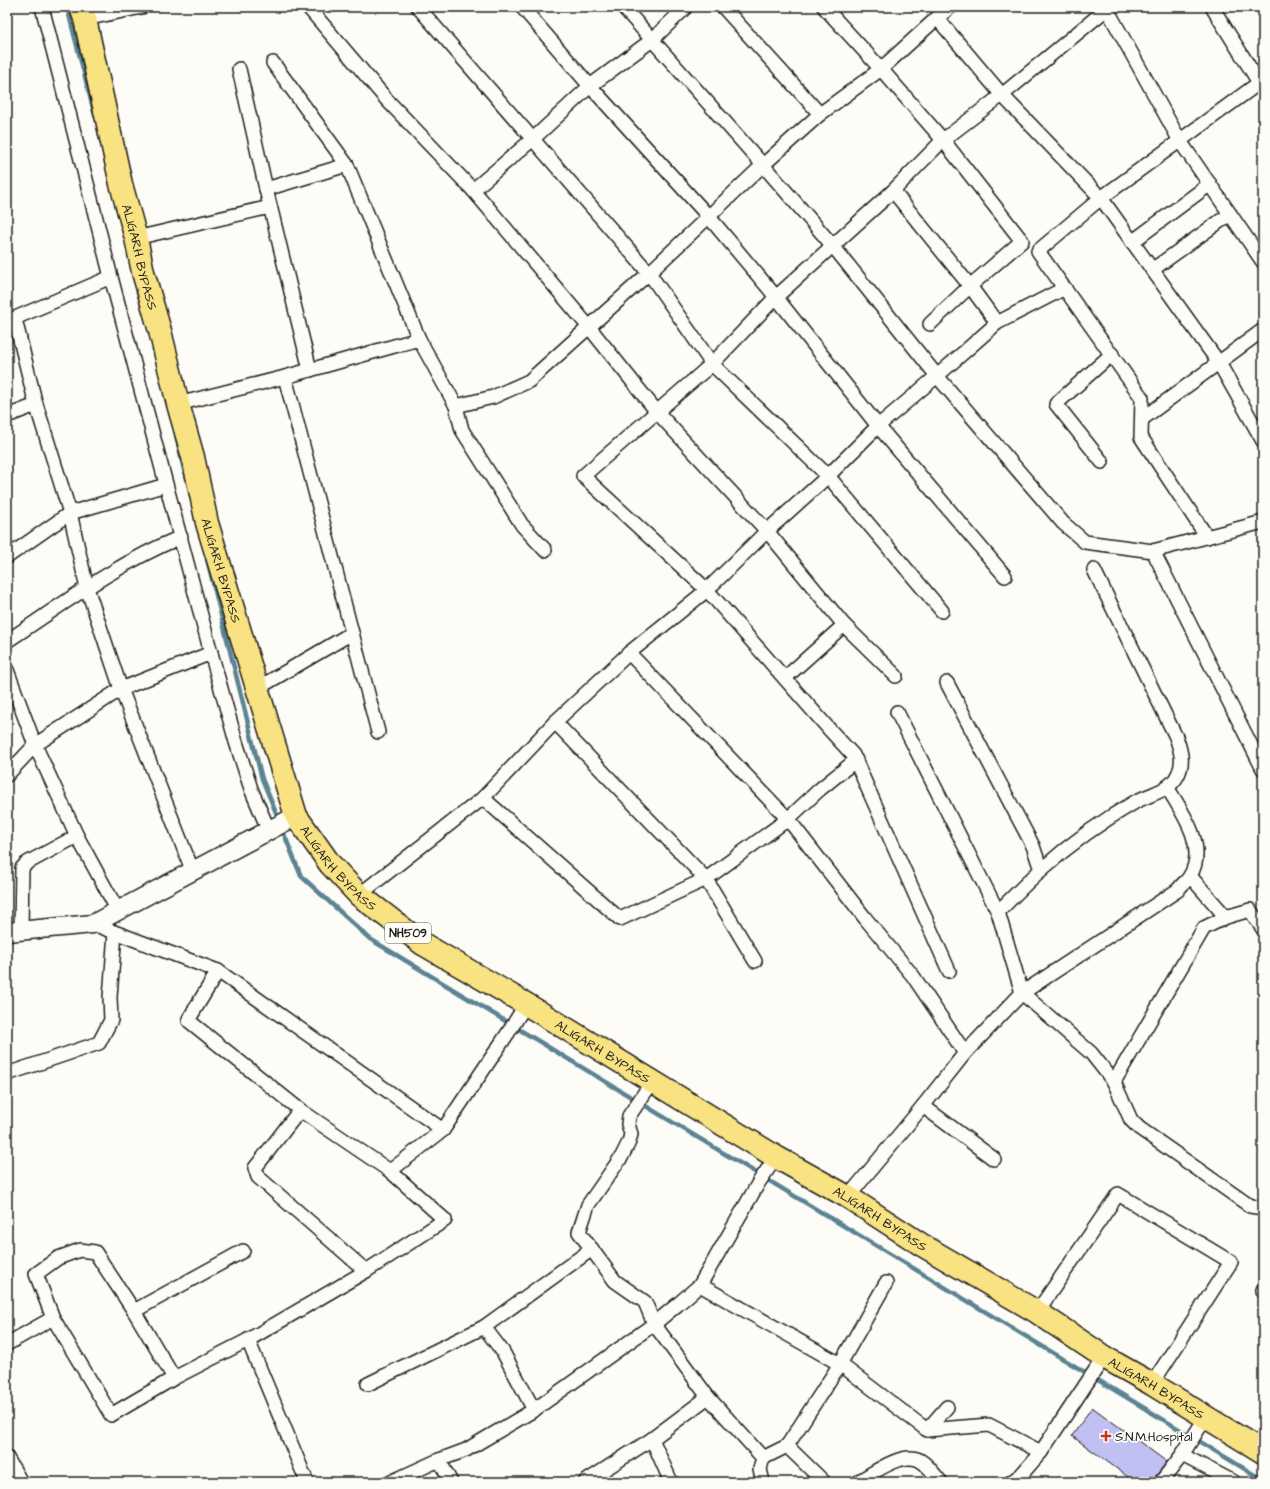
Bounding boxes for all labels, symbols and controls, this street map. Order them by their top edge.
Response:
street label: ALIGARH BYPASS [117,202,161,312]
street label: ALIGARH BYPASS [196,517,245,625]
street label: ALIGARH BYPASS [295,822,380,915]
road number: NH509 [385,923,431,943]
street label: ALIGARH BYPASS [551,1016,653,1088]
street label: ALIGARH BYPASS [830,1182,930,1256]
street label: ALIGARH BYPASS [1105,1353,1207,1424]
place label: S.N.M.Hospital [1115,1428,1193,1446]
marker: S.N.M.Hospital [1100,1430,1112,1442]

